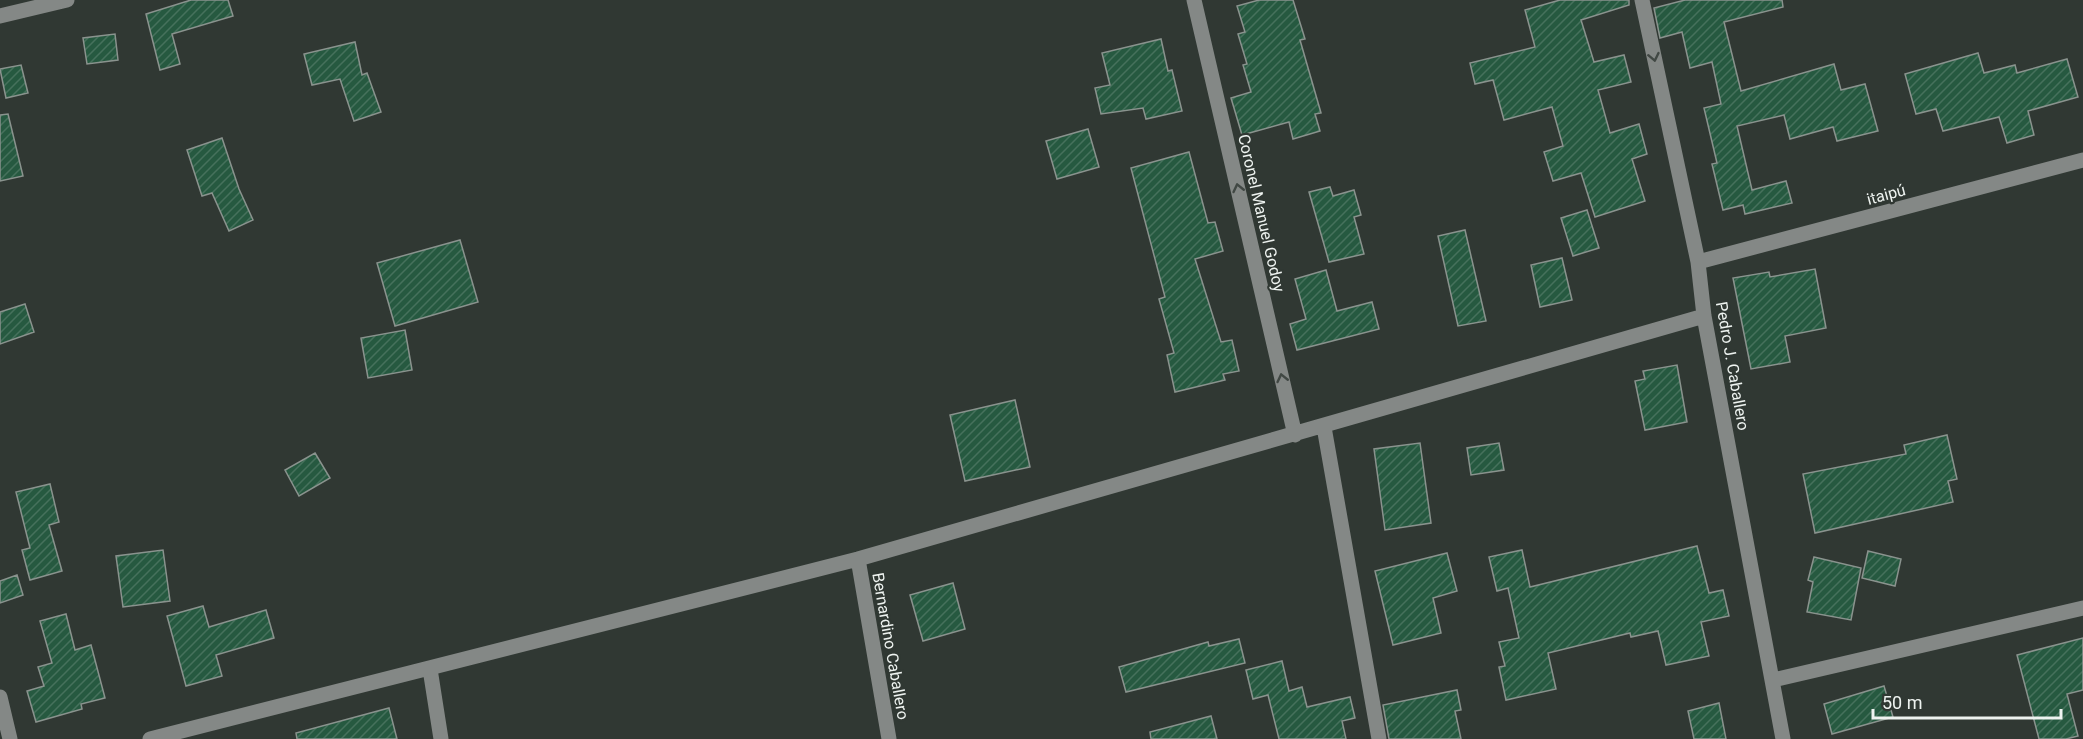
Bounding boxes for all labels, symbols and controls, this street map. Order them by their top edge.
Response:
one-way arrow [1647,52,1660,62]
street label: Coronel Manuel Godoy [1234,132,1289,294]
street label: itaipú [1865,180,1908,209]
one-way arrow [1232,183,1245,193]
street label: Pedro J. Caballero [1712,300,1753,432]
one-way arrow [1276,373,1289,383]
street label: Bernardino Caballero [868,571,913,721]
scale bar [1873,682,2060,720]
text: 50 m [1882,692,1922,713]

